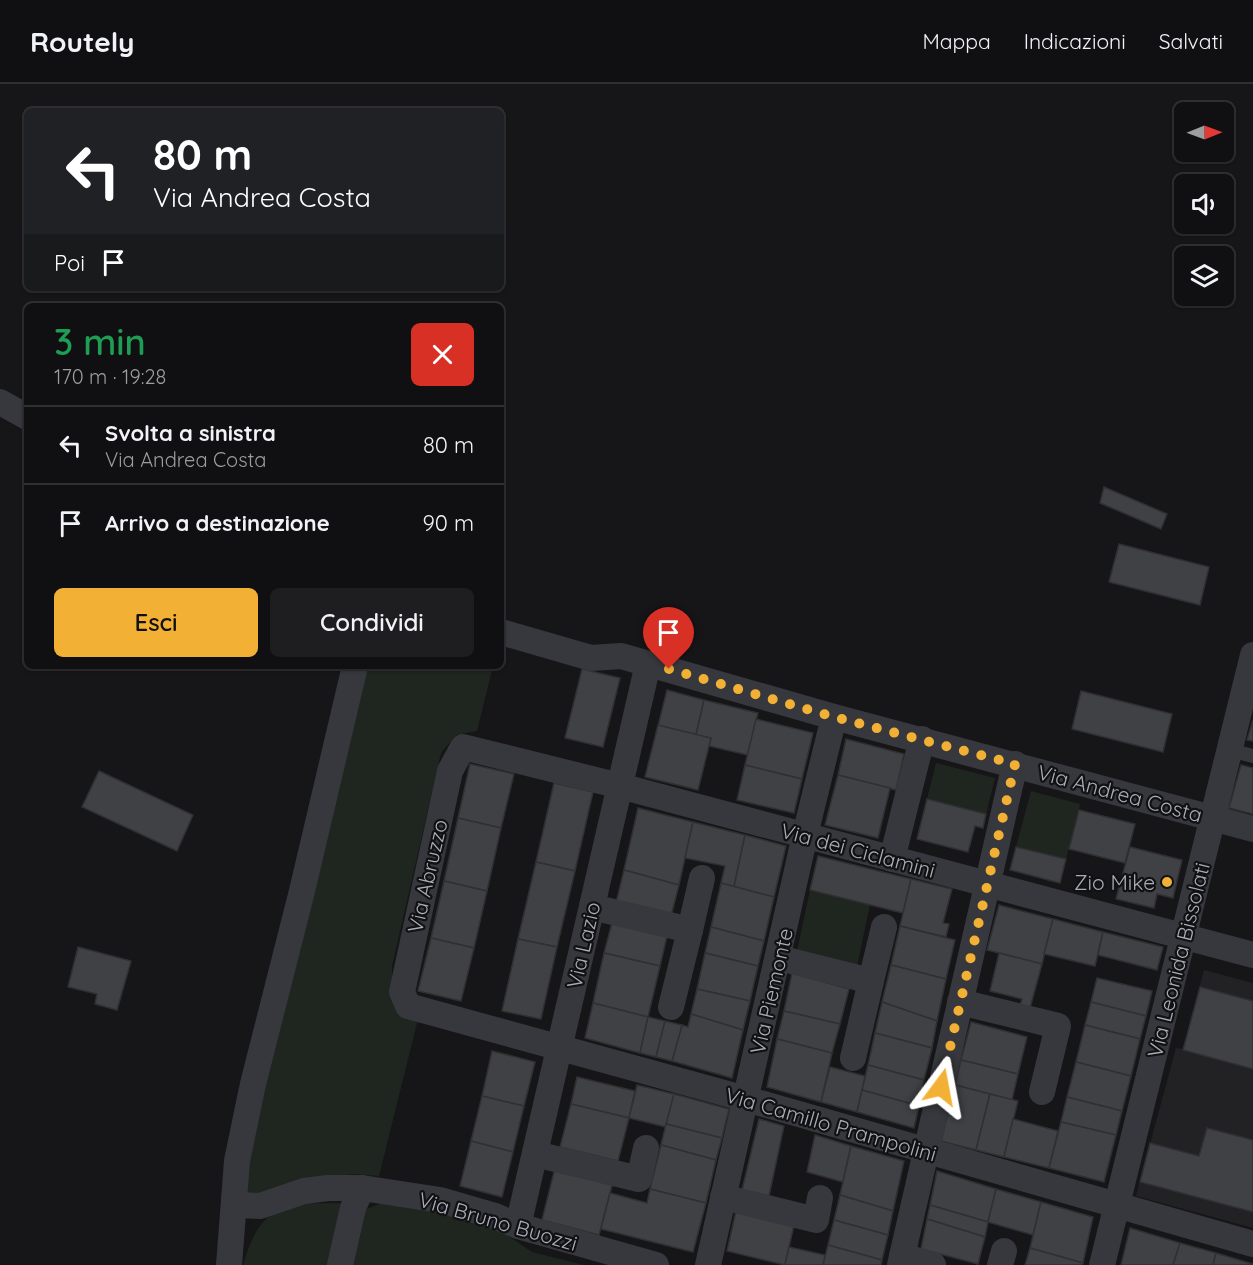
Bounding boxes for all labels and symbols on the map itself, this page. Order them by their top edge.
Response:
north arrow [1174,102,1234,162]
pin [643,607,694,669]
street label: Via Andrea Costa [1035,759,1205,827]
street label: Via Abruzzo [401,817,453,935]
street label: Via dei Ciclamini [778,817,938,883]
street label: Via Leonida Bissolati [1141,860,1215,1060]
place label: Zio Mike [1074,869,1155,895]
marker: Zio Mike [1160,875,1174,889]
street label: Via Lazio [560,899,606,991]
street label: Via Piemonte [744,925,798,1057]
position arrow [909,1055,973,1119]
street label: Via Camillo Prampolini [722,1081,940,1167]
street label: Via Bruno Buozzi [416,1186,580,1256]

